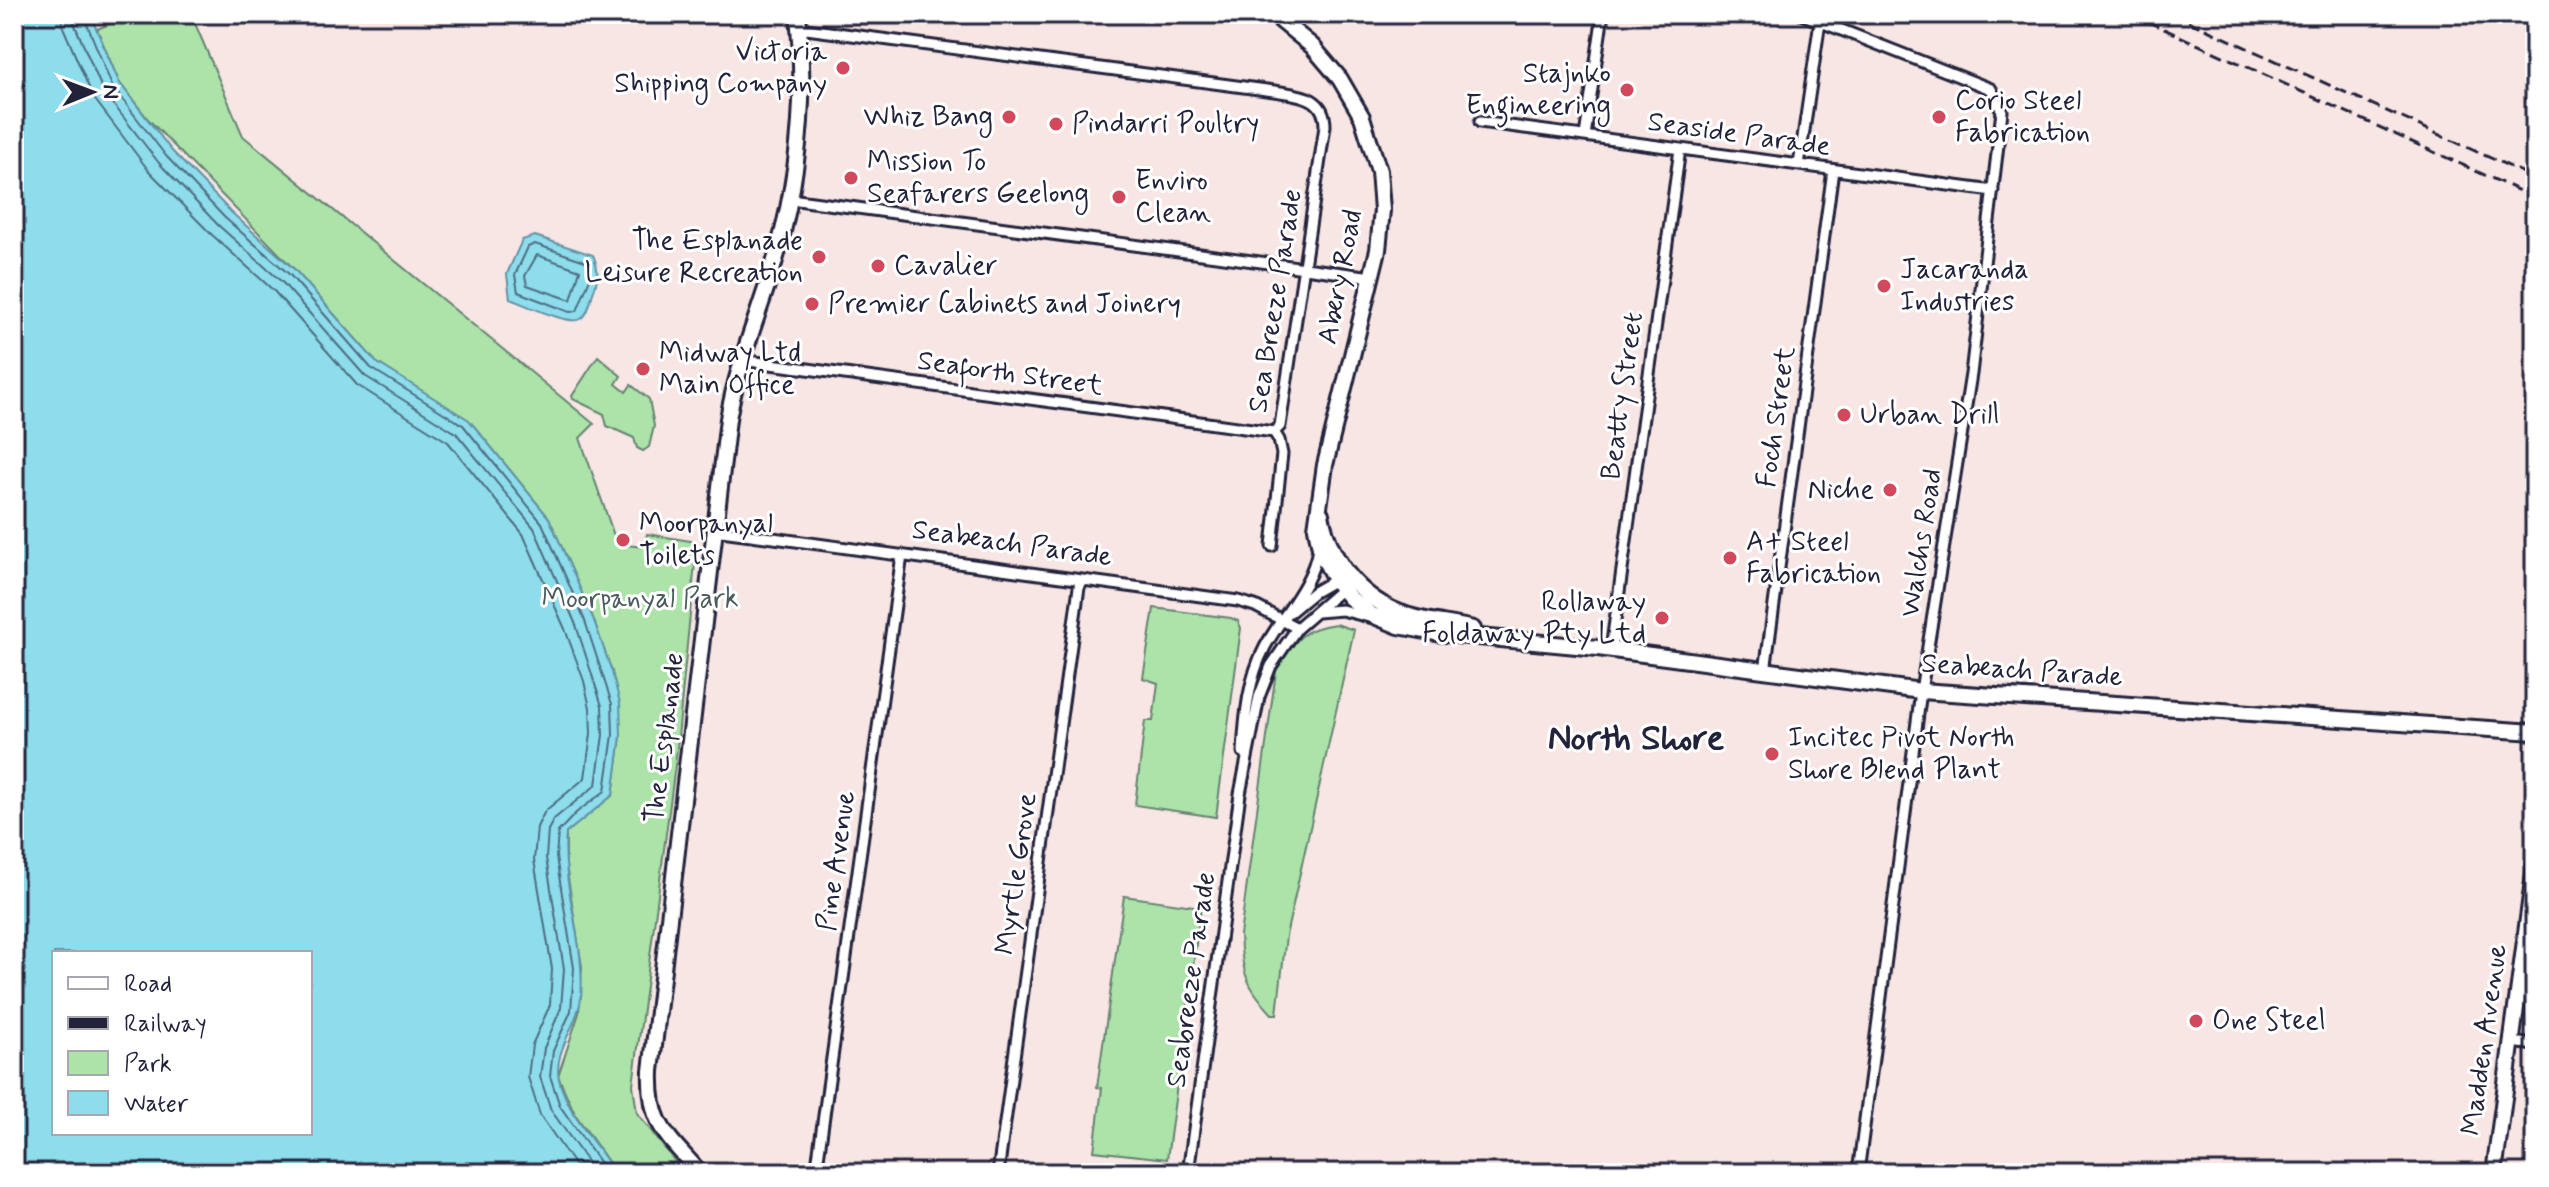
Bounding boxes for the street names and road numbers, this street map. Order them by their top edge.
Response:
street label: Seaside Parade [1645,104,1833,166]
street label: Sea Breeze Parade [1240,187,1312,415]
street label: Abery Road [1310,206,1372,348]
street label: Beatty Street [1593,310,1653,482]
street label: Seaforth Street [915,343,1106,407]
street label: Foch Street [1749,344,1805,490]
street label: Walchs Road [1892,466,1952,620]
street label: Seabeach Parade [909,512,1115,576]
street label: Seabeach Parade [1920,646,2124,696]
street label: The Esplanade [636,651,694,825]
street label: Pine Avenue [809,789,865,933]
street label: Myrtle Grove [987,791,1047,957]
street label: Seabreeze Parade [1159,870,1225,1090]
street label: Madden Avenue [2453,942,2517,1138]

